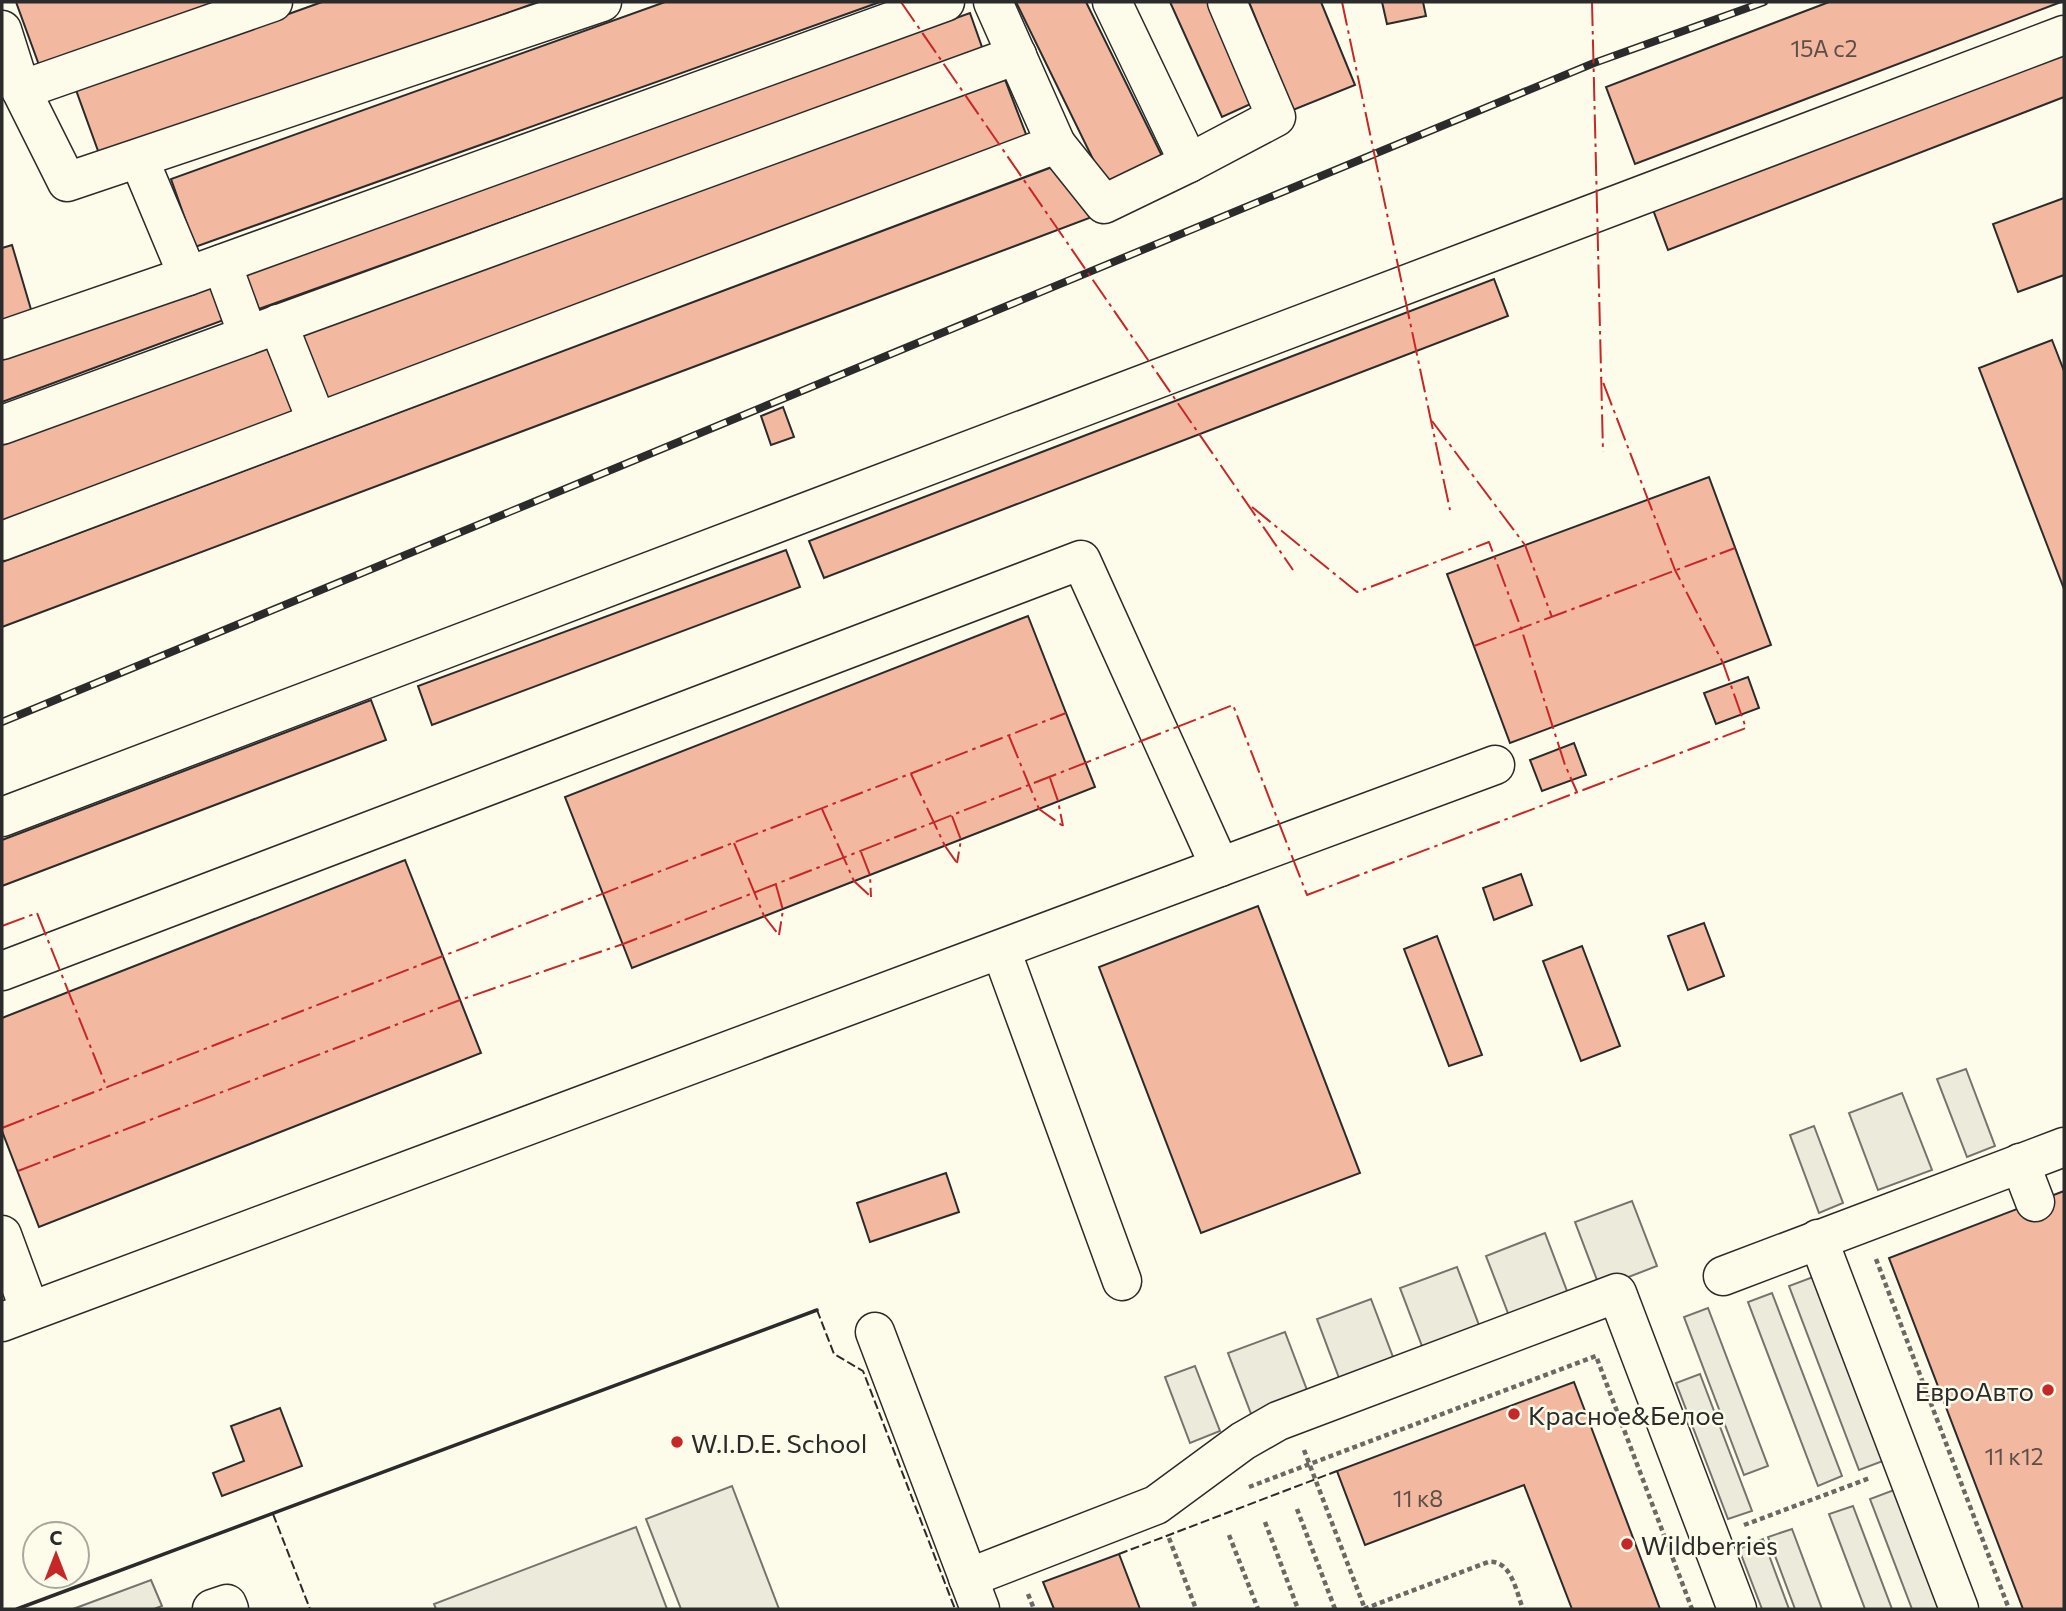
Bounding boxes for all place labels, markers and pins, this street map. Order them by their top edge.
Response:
place label: ЕвроАвто [1915,1375,2034,1406]
marker: ЕвроАвто [2040,1382,2056,1398]
place label: Красное&Белое [1528,1399,1724,1430]
marker: Красное&Белое [1506,1406,1522,1422]
place label: W.I.D.E. School [691,1427,867,1458]
marker: W.I.D.E. School [669,1434,685,1450]
place label: Wildberries [1641,1529,1778,1560]
marker: Wildberries [1619,1536,1635,1552]

